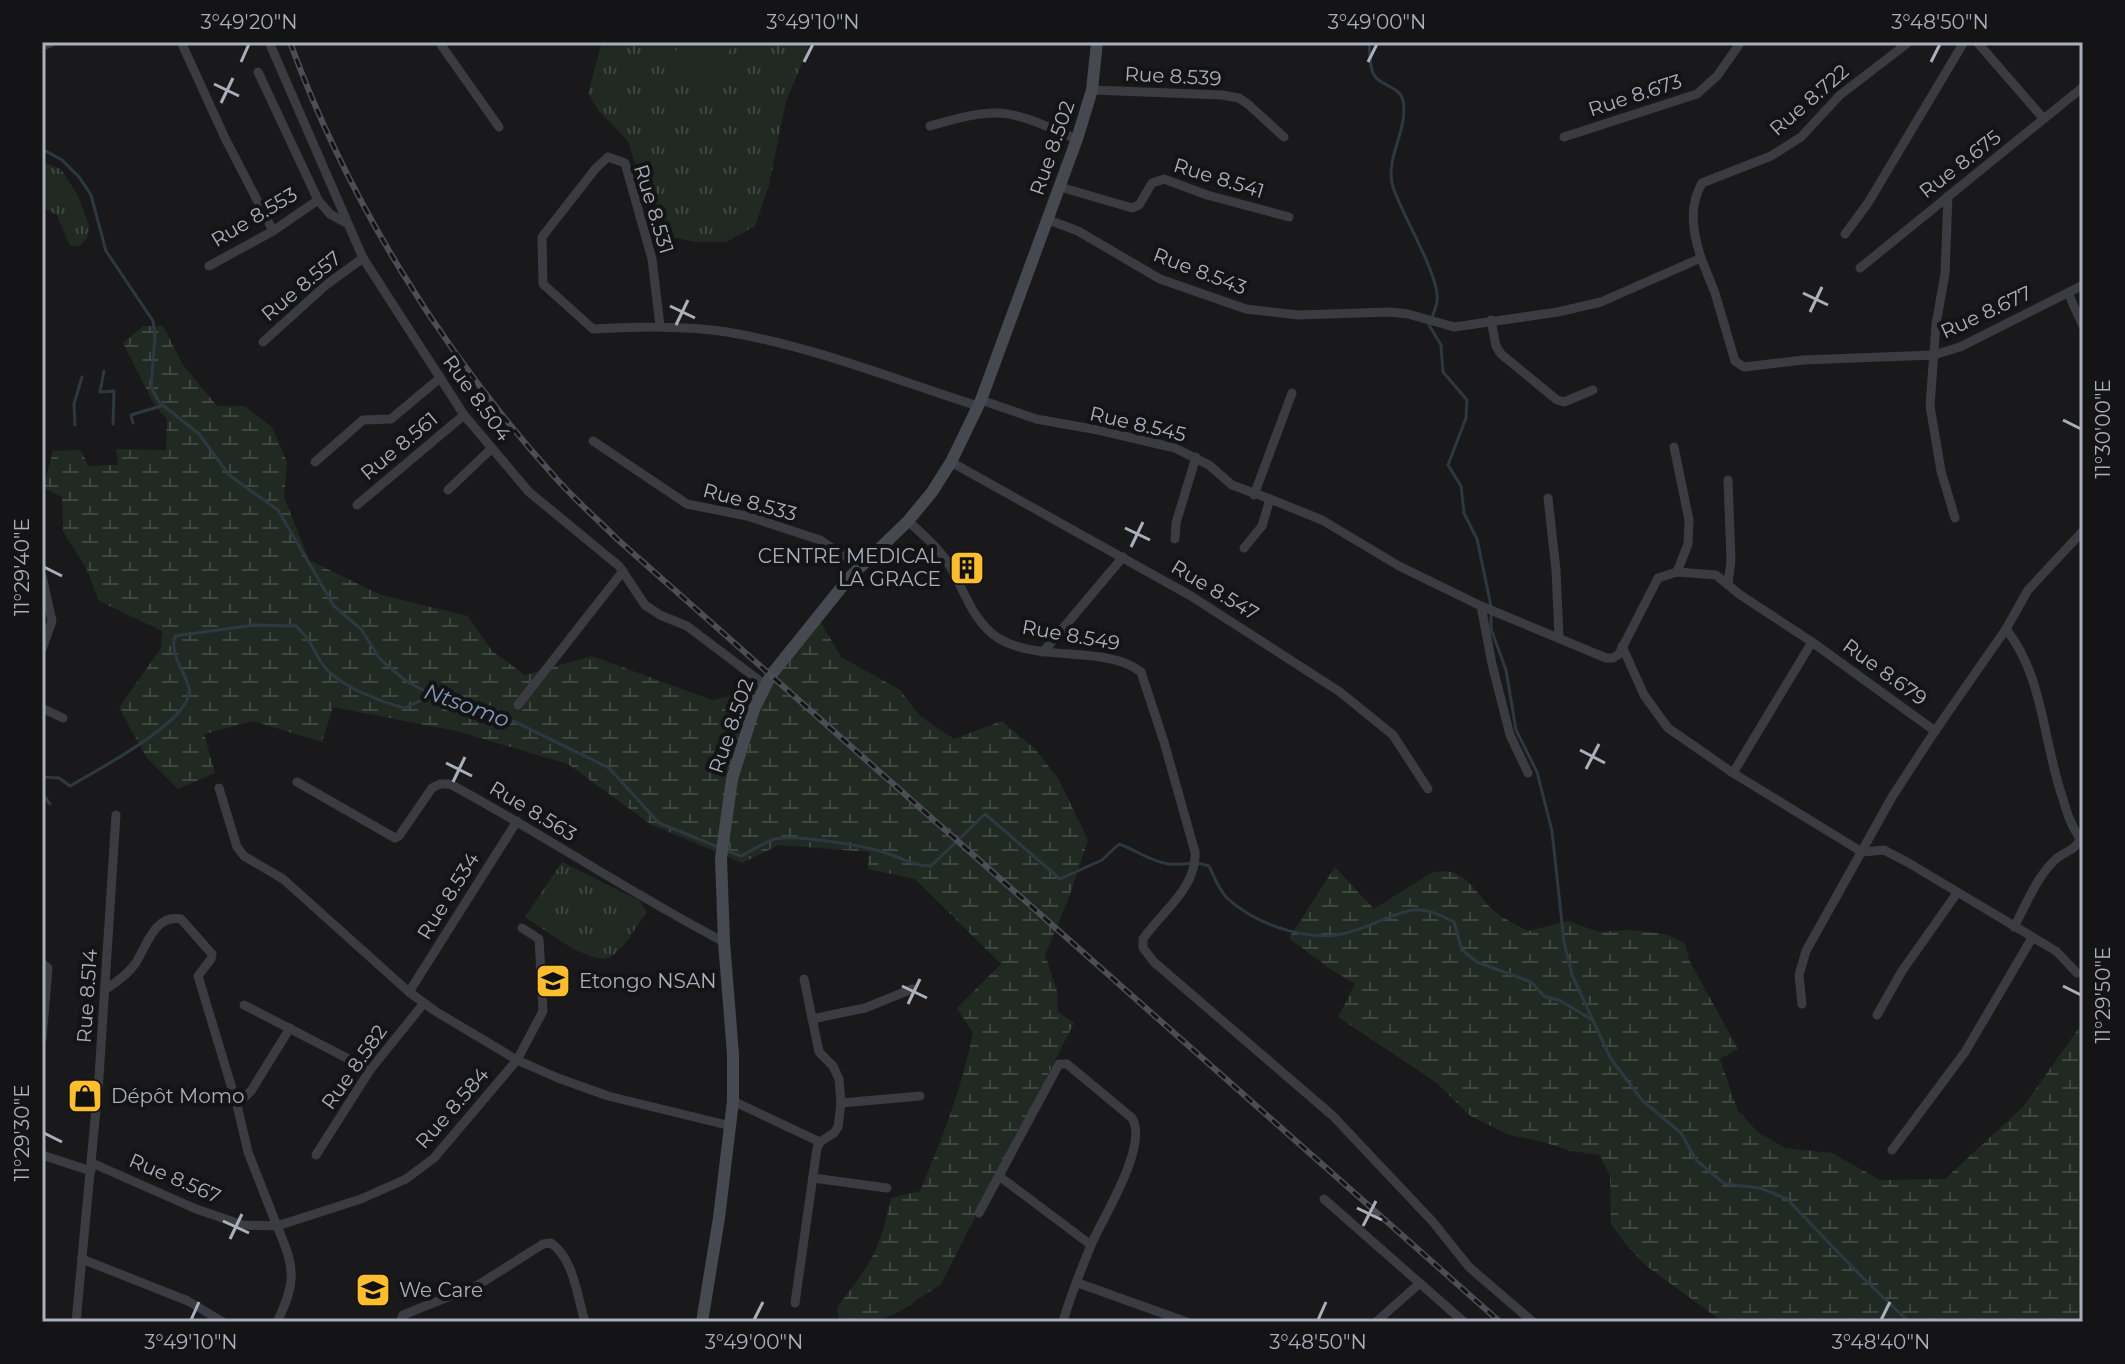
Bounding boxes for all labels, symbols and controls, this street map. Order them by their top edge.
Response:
text: 3°49'20"N [201,10,297,34]
text: 3°49'10"N [766,10,860,34]
text: 3°49'00"N [1328,10,1426,34]
text: 3°48'50"N [1891,10,1989,34]
street label: Rue 8.722 [1765,59,1853,141]
street label: Rue 8.539 [1124,61,1222,91]
street label: Rue 8.673 [1585,69,1685,121]
street label: Rue 8.502 [1025,98,1079,198]
street label: Rue 8.675 [1914,125,2006,203]
street label: Rue 8.541 [1171,153,1267,203]
street label: Rue 8.531 [629,161,679,257]
street label: Rue 8.553 [207,182,301,252]
street label: Rue 8.543 [1150,242,1250,300]
street label: Rue 8.557 [256,246,346,326]
street label: Rue 8.677 [1937,280,2035,344]
street label: Rue 8.504 [438,350,516,446]
text: 11°30'00"E [2091,379,2115,479]
street label: Rue 8.545 [1087,401,1189,447]
street label: Rue 8.561 [356,407,442,485]
street label: Rue 8.533 [700,478,800,526]
text: 11°29'40"E [10,518,34,616]
place label: CENTRE MEDICAL LA GRACE [758,544,941,591]
building icon: CENTRE MEDICAL LA GRACE [948,549,986,587]
street label: Rue 8.547 [1167,555,1263,625]
street label: Rue 8.549 [1020,615,1122,655]
street label: Rue 8.679 [1838,633,1932,711]
street label: Rue 8.502 [704,676,758,776]
water label: Ntsomo [421,678,513,733]
street label: Rue 8.563 [485,776,581,846]
street label: Rue 8.534 [412,848,484,944]
text: 11°29'50"E [2091,947,2115,1043]
street label: Rue 8.514 [72,948,102,1044]
school or university icon: Etongo NSAN [534,962,572,1000]
place label: Etongo NSAN [579,969,717,993]
street label: Rue 8.582 [316,1020,392,1114]
street label: Rue 8.584 [410,1062,494,1154]
shop icon: Dépôt Momo [66,1077,104,1115]
text: 11°29'30"E [10,1084,34,1182]
place label: Dépôt Momo [111,1084,244,1108]
street label: Rue 8.567 [125,1148,225,1208]
school or university icon: We Care [354,1271,392,1309]
place label: We Care [399,1278,483,1302]
text: 3°49'10"N [144,1330,238,1354]
text: 3°49'00"N [705,1330,803,1354]
text: 3°48'50"N [1269,1330,1367,1354]
text: 3°48'40"N [1832,1330,1930,1354]

